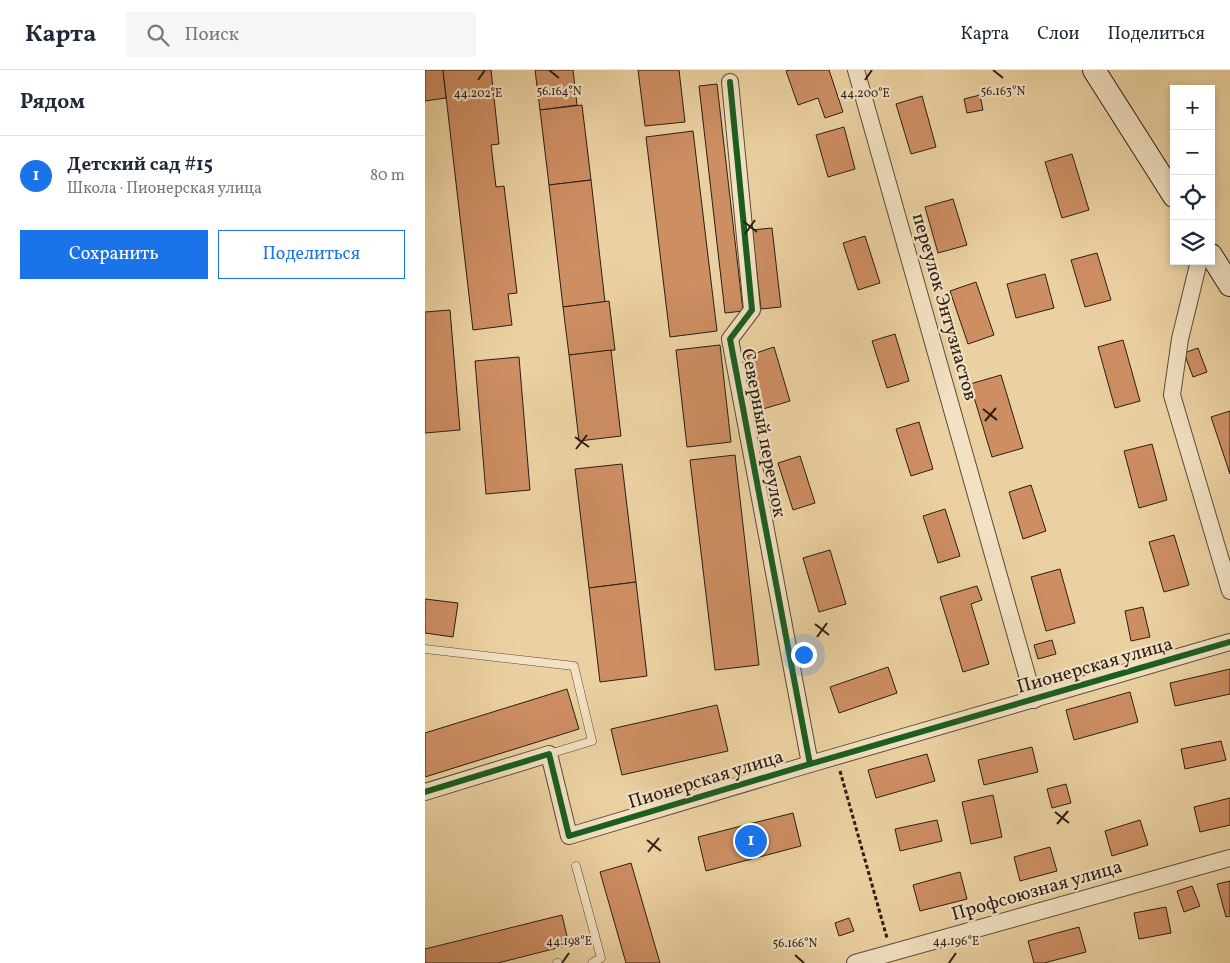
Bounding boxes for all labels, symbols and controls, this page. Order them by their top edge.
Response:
search box [126,12,476,57]
text: Карта [25,18,96,52]
icon: search [144,21,172,49]
text: Поиск [184,22,239,48]
text: Карта [961,22,1009,47]
text: Слои [1037,22,1079,47]
text: Поделиться [1107,22,1205,47]
text: 56.164°N [536,84,582,100]
text: 56.163°N [981,84,1025,100]
map controls [1170,85,1215,265]
button: + [1170,85,1215,130]
text: 44.202°E [454,86,502,102]
text: 44.200°E [840,86,890,102]
text: Рядом [20,88,85,117]
button: − [1170,130,1215,175]
text: Детский сад #15 [67,152,213,178]
text: 1 [33,165,39,187]
text: 80 m [370,165,405,187]
button: locate [1170,175,1215,220]
text: Школа · Пионерская улица [67,178,262,200]
street label: переулок Энтузиастов [905,210,983,404]
button: layers [1170,220,1215,265]
button: Сохранить [20,230,208,279]
button: Поделиться [218,230,405,279]
street label: Северный переулок [734,346,792,520]
street label: Пионерская улица [1014,631,1176,701]
your location [791,642,817,668]
street label: Пионерская улица [625,744,787,816]
pin: 1 [735,822,767,860]
street label: Профсоюзная улица [949,854,1125,928]
text: 44.198°E [546,934,592,950]
text: 44.196°E [933,934,979,950]
text: 56.166°N [773,936,818,952]

